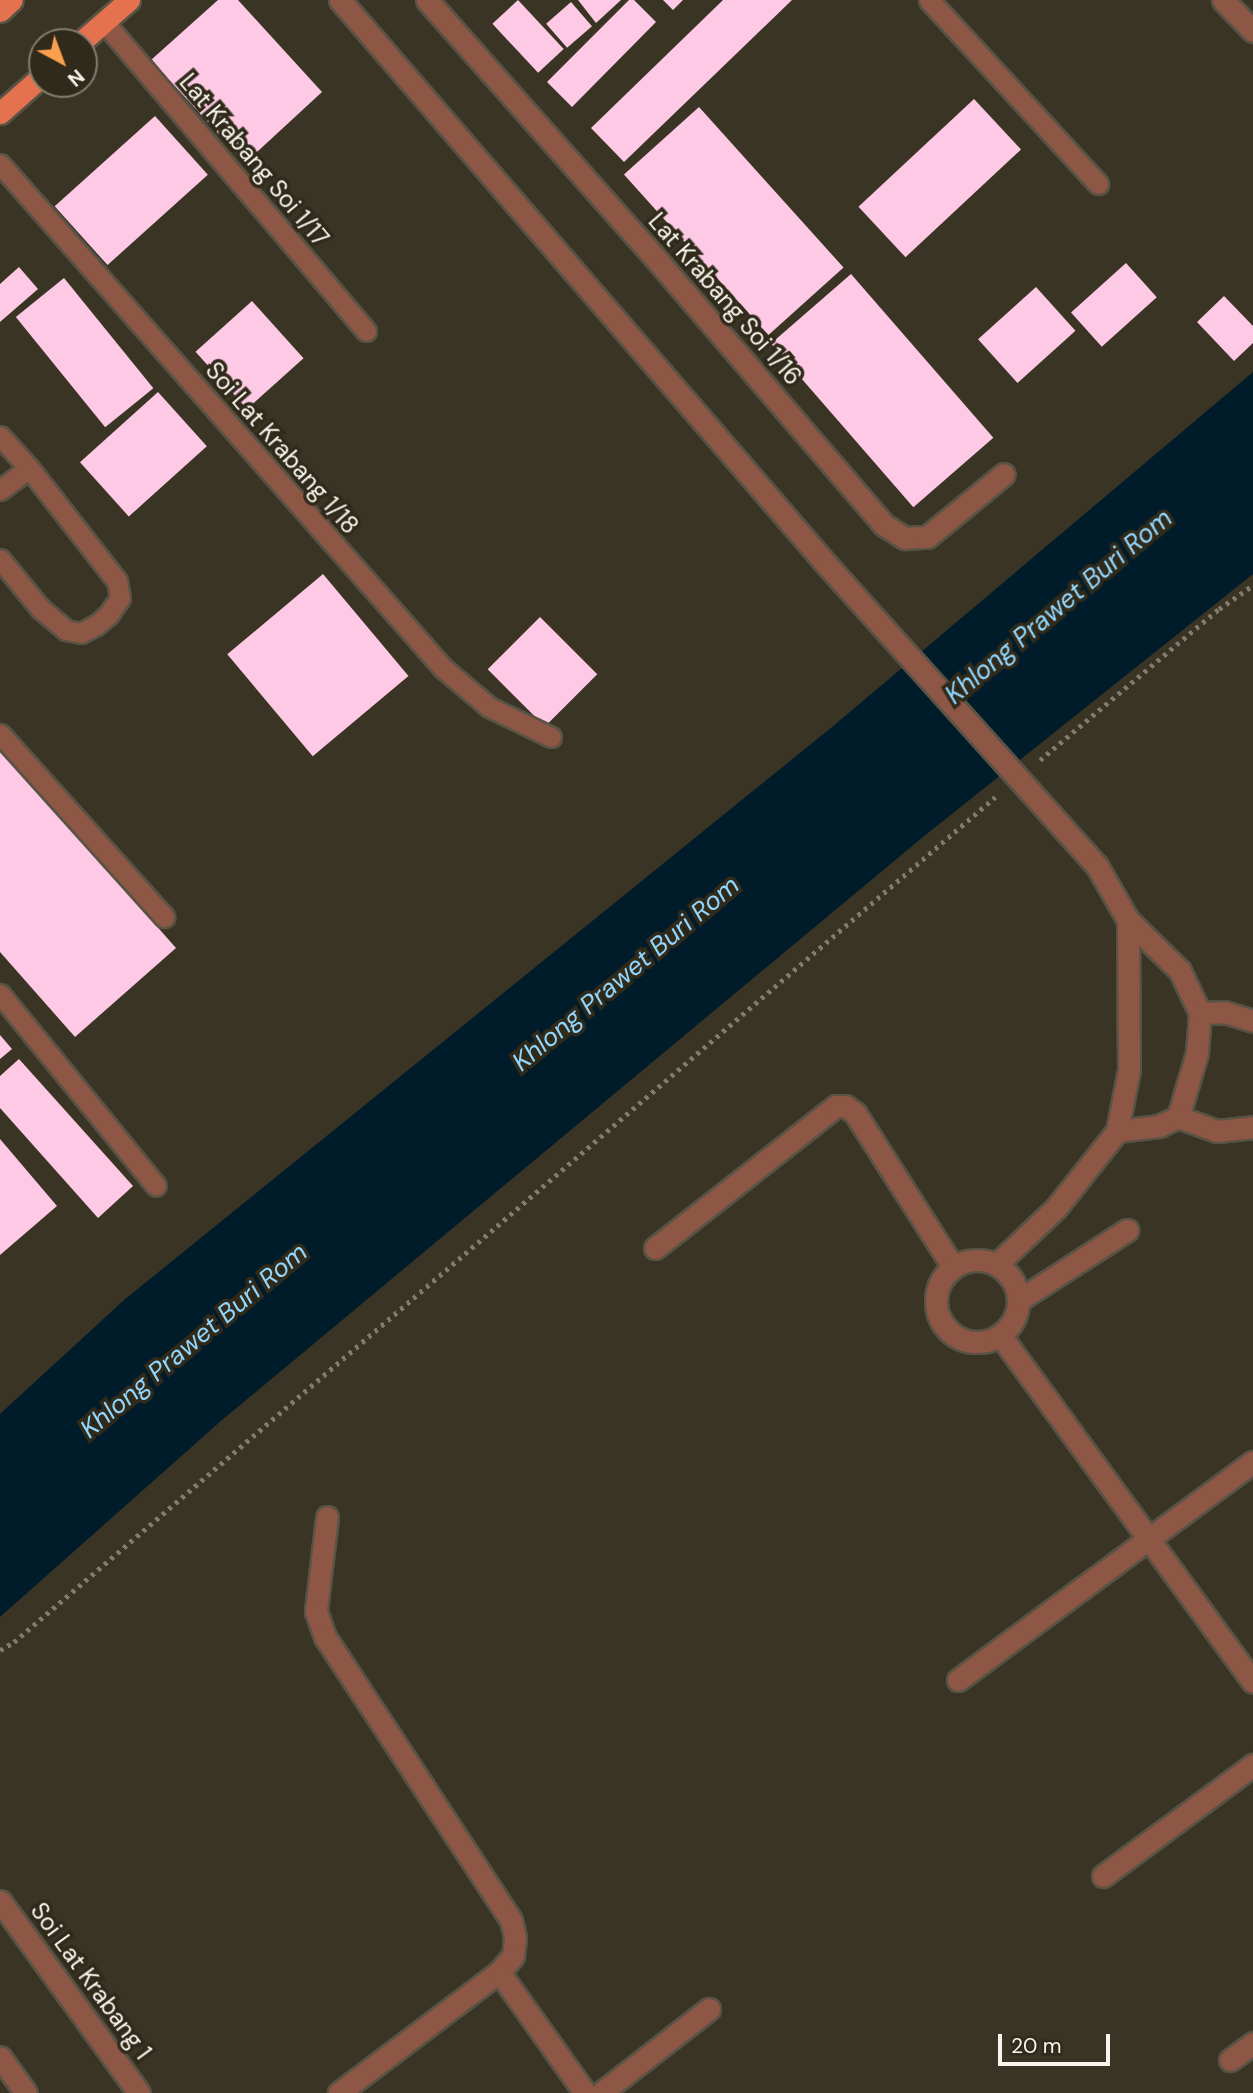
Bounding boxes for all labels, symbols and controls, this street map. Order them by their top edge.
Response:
north arrow [28,28,98,98]
text: N [62,64,89,92]
street label: Lat Krabang Soi 1/17 [173,68,335,252]
street label: Lat Krabang Soi 1/16 [642,207,808,391]
street label: Soi Lat Krabang 1/18 [200,356,364,540]
water label: Khlong Prawet Buri Rom [939,503,1179,711]
water label: Khlong Prawet Buri Rom [506,870,746,1078]
water label: Khlong Prawet Buri Rom [74,1237,314,1445]
street label: Soi Lat Krabang 1 [25,1897,157,2065]
scale bar [1001,2020,1113,2064]
text: 20 m [1011,2032,1062,2060]

